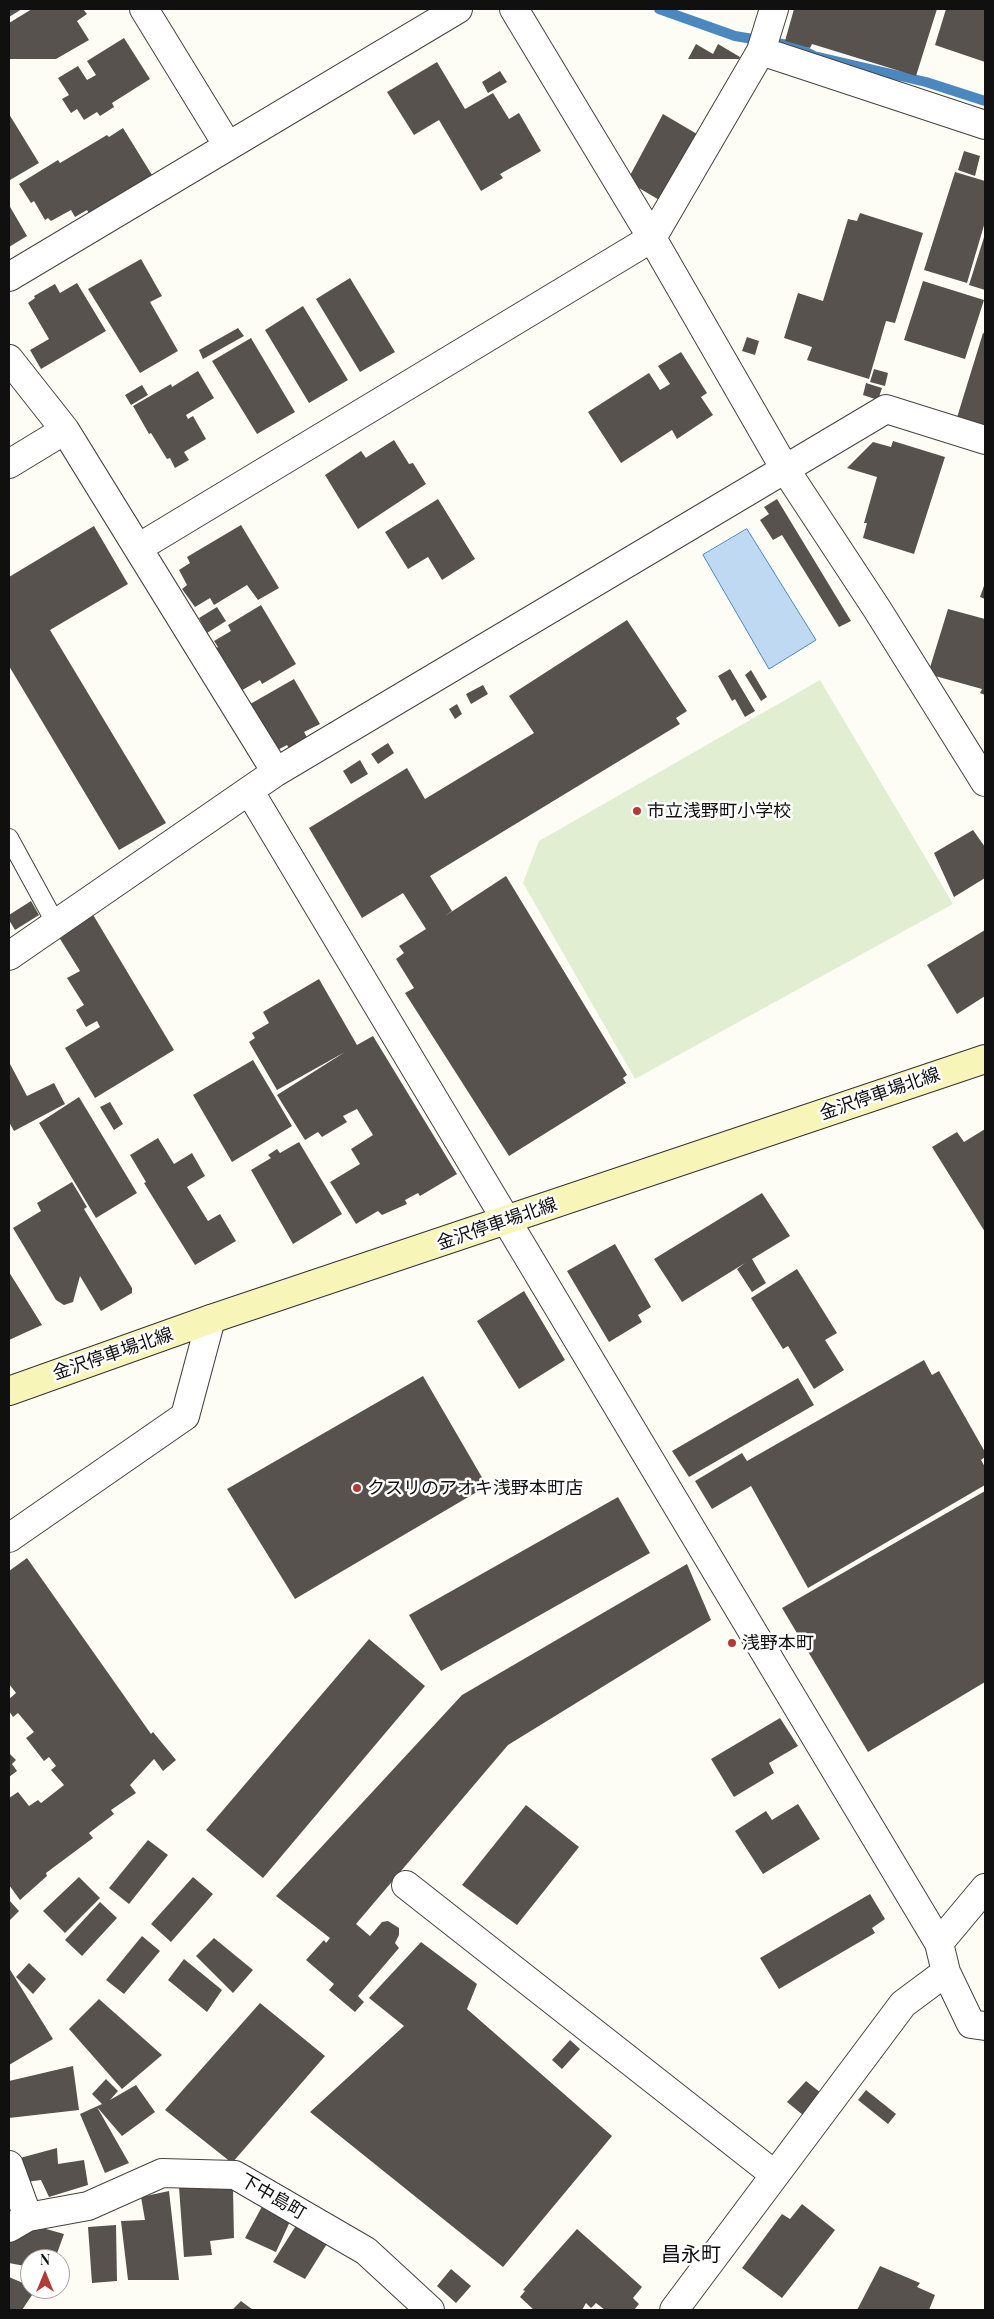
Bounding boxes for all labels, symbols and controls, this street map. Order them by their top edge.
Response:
place label: 市立浅野町小学校 [647,800,791,822]
marker: 市立浅野町小学校 [631,805,643,817]
street label: 金沢停車場北線 [817,1063,943,1125]
street label: 金沢停車場北線 [434,1193,560,1255]
street label: 金沢停車場北線 [50,1323,176,1385]
place label: クスリのアオキ浅野本町店 [367,1477,583,1499]
marker: クスリのアオキ浅野本町店 [351,1482,363,1494]
place label: 浅野本町 [742,1632,814,1654]
marker: 浅野本町 [726,1637,738,1649]
street label: 下中島町 [236,2170,310,2224]
district label: 昌永町 [661,2243,721,2267]
north arrow [20,2249,70,2299]
text: N [40,2250,50,2269]

